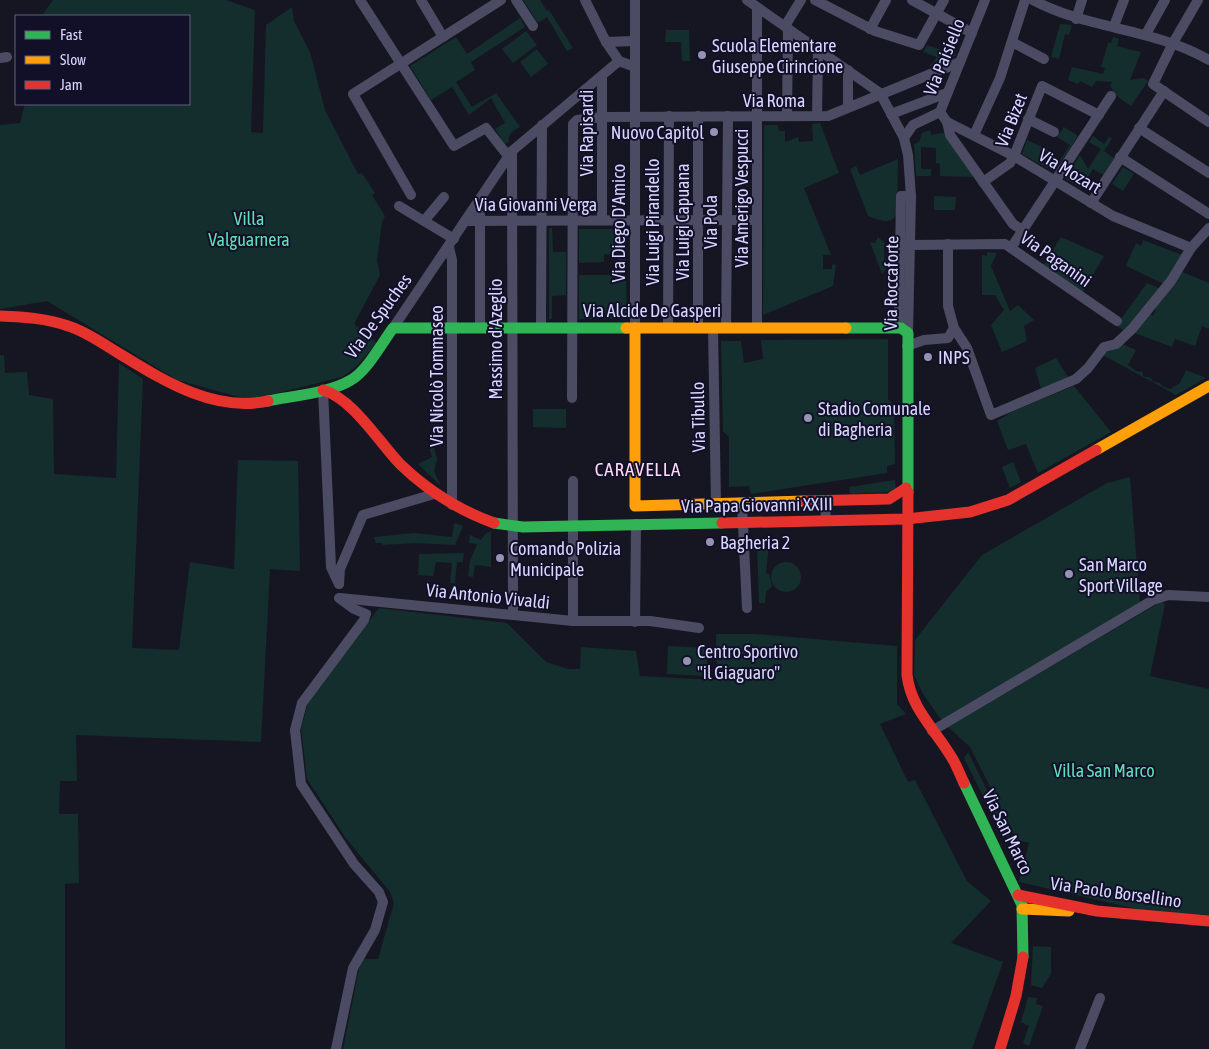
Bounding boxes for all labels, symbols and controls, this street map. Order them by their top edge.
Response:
legend [15,15,190,105]
street label: Via Paisiello [919,15,969,99]
text: Fast [60,26,82,43]
place label: Scuola Elementare Giuseppe Cirincione [712,35,843,77]
marker: Scuola Elementare Giuseppe Cirincione [696,49,708,61]
text: Slow [60,51,86,68]
text: Jam [60,76,83,93]
street label: Via Rapisardi [576,90,597,176]
street label: Via Roma [743,90,805,111]
street label: Via Bizet [991,90,1031,150]
place label: Nuovo Capitol [611,122,704,143]
marker: Nuovo Capitol [708,126,720,138]
street label: Via Amerigo Vespucci [731,129,752,268]
street label: Via Mozart [1035,144,1105,198]
street label: Via Luigi Pirandello [642,158,663,286]
street label: Via Luigi Capuana [672,163,693,281]
street label: Via Diego D'Amico [608,164,629,282]
street label: Via Giovanni Verga [475,194,597,215]
street label: Via Pola [700,195,721,249]
park label: Villa Valguarnera [208,208,290,250]
street label: Via Paganini [1016,227,1096,291]
street label: Via Roccaforte [880,235,902,331]
street label: Via De Spuches [340,270,416,362]
street label: Massimo d'Azeglio [485,278,506,400]
street label: Via Alcide De Gasperi [583,300,721,321]
street label: Via Nicolò Tommaseo [426,305,447,447]
place label: INPS [938,347,970,368]
marker: INPS [922,351,934,363]
street label: Via Tibullo [687,382,709,452]
place label: Stadio Comunale di Bagheria [818,398,931,440]
marker: Stadio Comunale di Bagheria [802,412,814,424]
district label: CARAVELLA [595,458,681,480]
street label: Via Papa Giovanni XXIII [681,493,833,517]
place label: Bagheria 2 [720,532,790,553]
marker: Bagheria 2 [704,536,716,548]
place label: Comando Polizia Municipale [510,538,621,580]
marker: Comando Polizia Municipale [494,552,506,564]
place label: San Marco Sport Village [1079,554,1163,596]
marker: San Marco Sport Village [1063,568,1075,580]
street label: Via Antonio Vivaldi [425,579,551,613]
place label: Centro Sportivo "il Giaguaro" [697,641,798,683]
marker: Centro Sportivo "il Giaguaro" [681,655,693,667]
park label: Villa San Marco [1053,760,1155,781]
street label: Via San Marco [978,786,1038,878]
street label: Via Paolo Borsellino [1049,872,1183,912]

